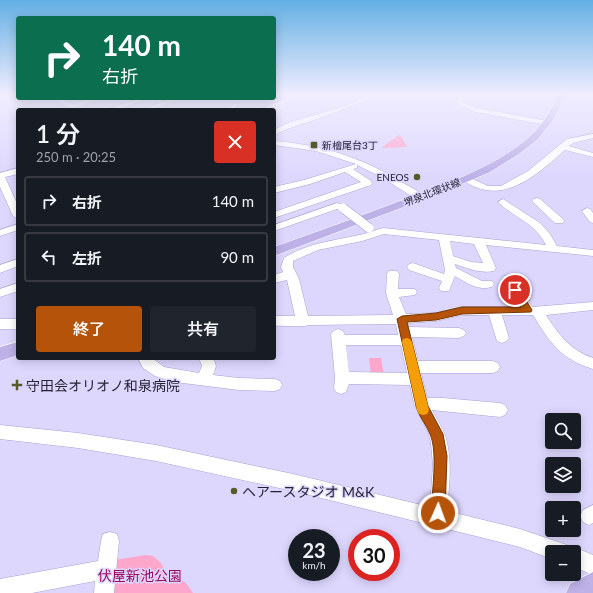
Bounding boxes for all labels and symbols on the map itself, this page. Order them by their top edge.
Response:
place label: 新檜尾台3丁 [322,139,378,151]
marker: 新檜尾台3丁 [309,140,319,150]
place label: ENEOS [377,171,409,183]
marker: ENEOS [412,172,422,182]
street label: 堺泉北環状線 [402,176,462,208]
pin [498,273,532,307]
place label: 守田会オリオノ和泉病院 [26,377,180,394]
marker: 守田会オリオノ和泉病院 [11,379,23,391]
place label: ヘアースタジオ M&K [242,483,375,500]
marker: ヘアースタジオ M&K [229,486,239,496]
position arrow [417,492,459,534]
speed limit sign: 30 [348,529,400,581]
park label: 伏屋新池公園 [98,567,182,584]

